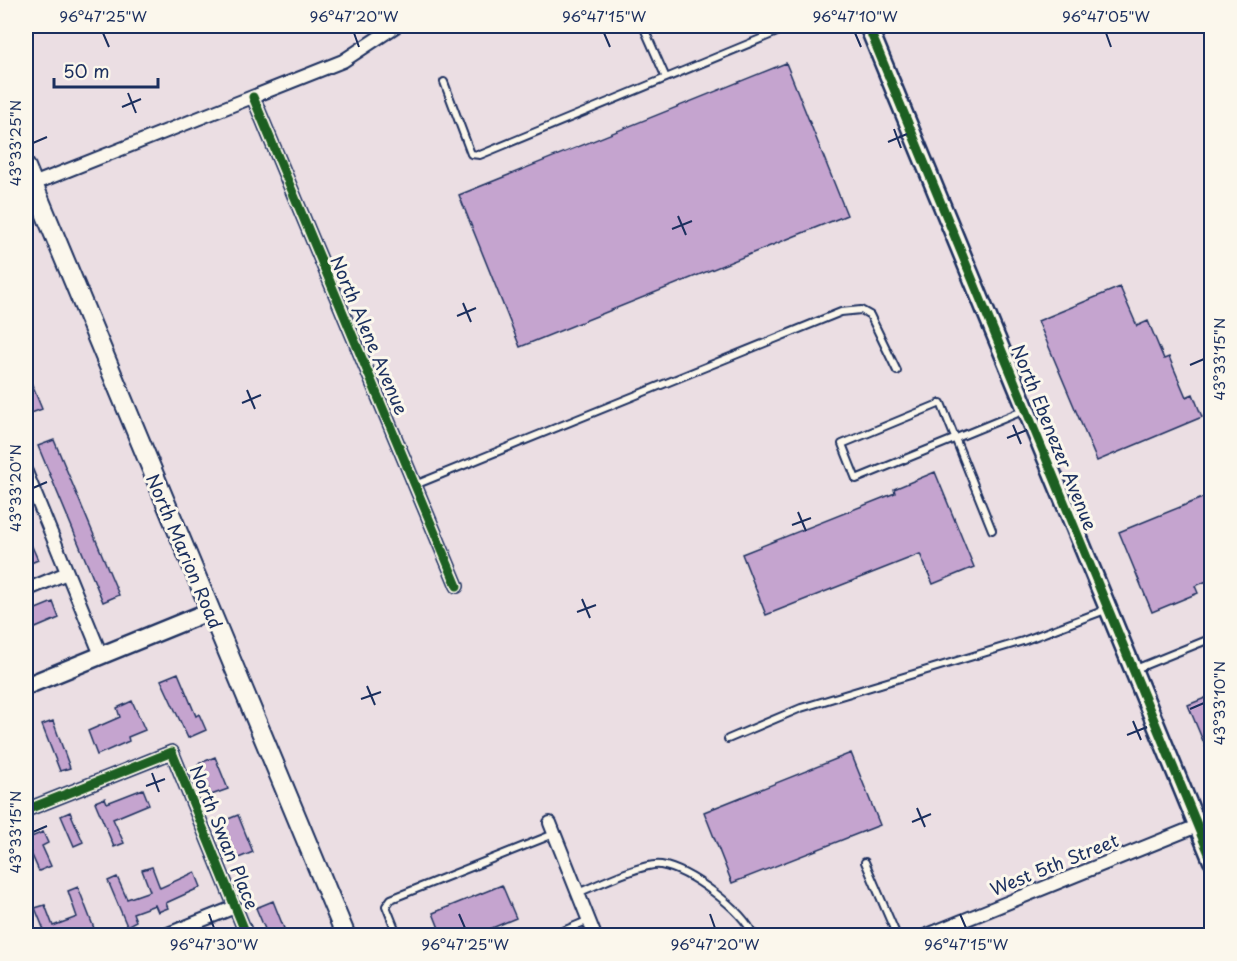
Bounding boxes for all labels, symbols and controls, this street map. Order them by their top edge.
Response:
text: 96°47'25"W [59,4,147,27]
text: 96°47'20"W [310,4,399,27]
text: 96°47'15"W [562,4,647,27]
text: 96°47'10"W [812,4,898,27]
text: 96°47'05"W [1062,4,1151,27]
scale bar [54,51,158,89]
text: 50 m [63,57,110,84]
text: 43°33'25"N [3,100,26,186]
street label: North Alene Avenue [324,251,416,419]
text: 43°33'15"N [1207,317,1230,401]
street label: North Ebenezer Avenue [1005,340,1105,534]
text: 43°33'20"N [3,444,26,532]
street label: North Marion Road [140,469,230,633]
text: 43°33'10"N [1207,661,1230,745]
street label: North Swan Place [184,761,266,913]
text: 43°33'15"N [3,790,26,874]
street label: West 5th Street [986,826,1122,902]
text: 96°47'30"W [170,932,259,955]
text: 96°47'25"W [421,932,509,955]
text: 96°47'20"W [671,932,760,955]
text: 96°47'15"W [924,932,1009,955]

